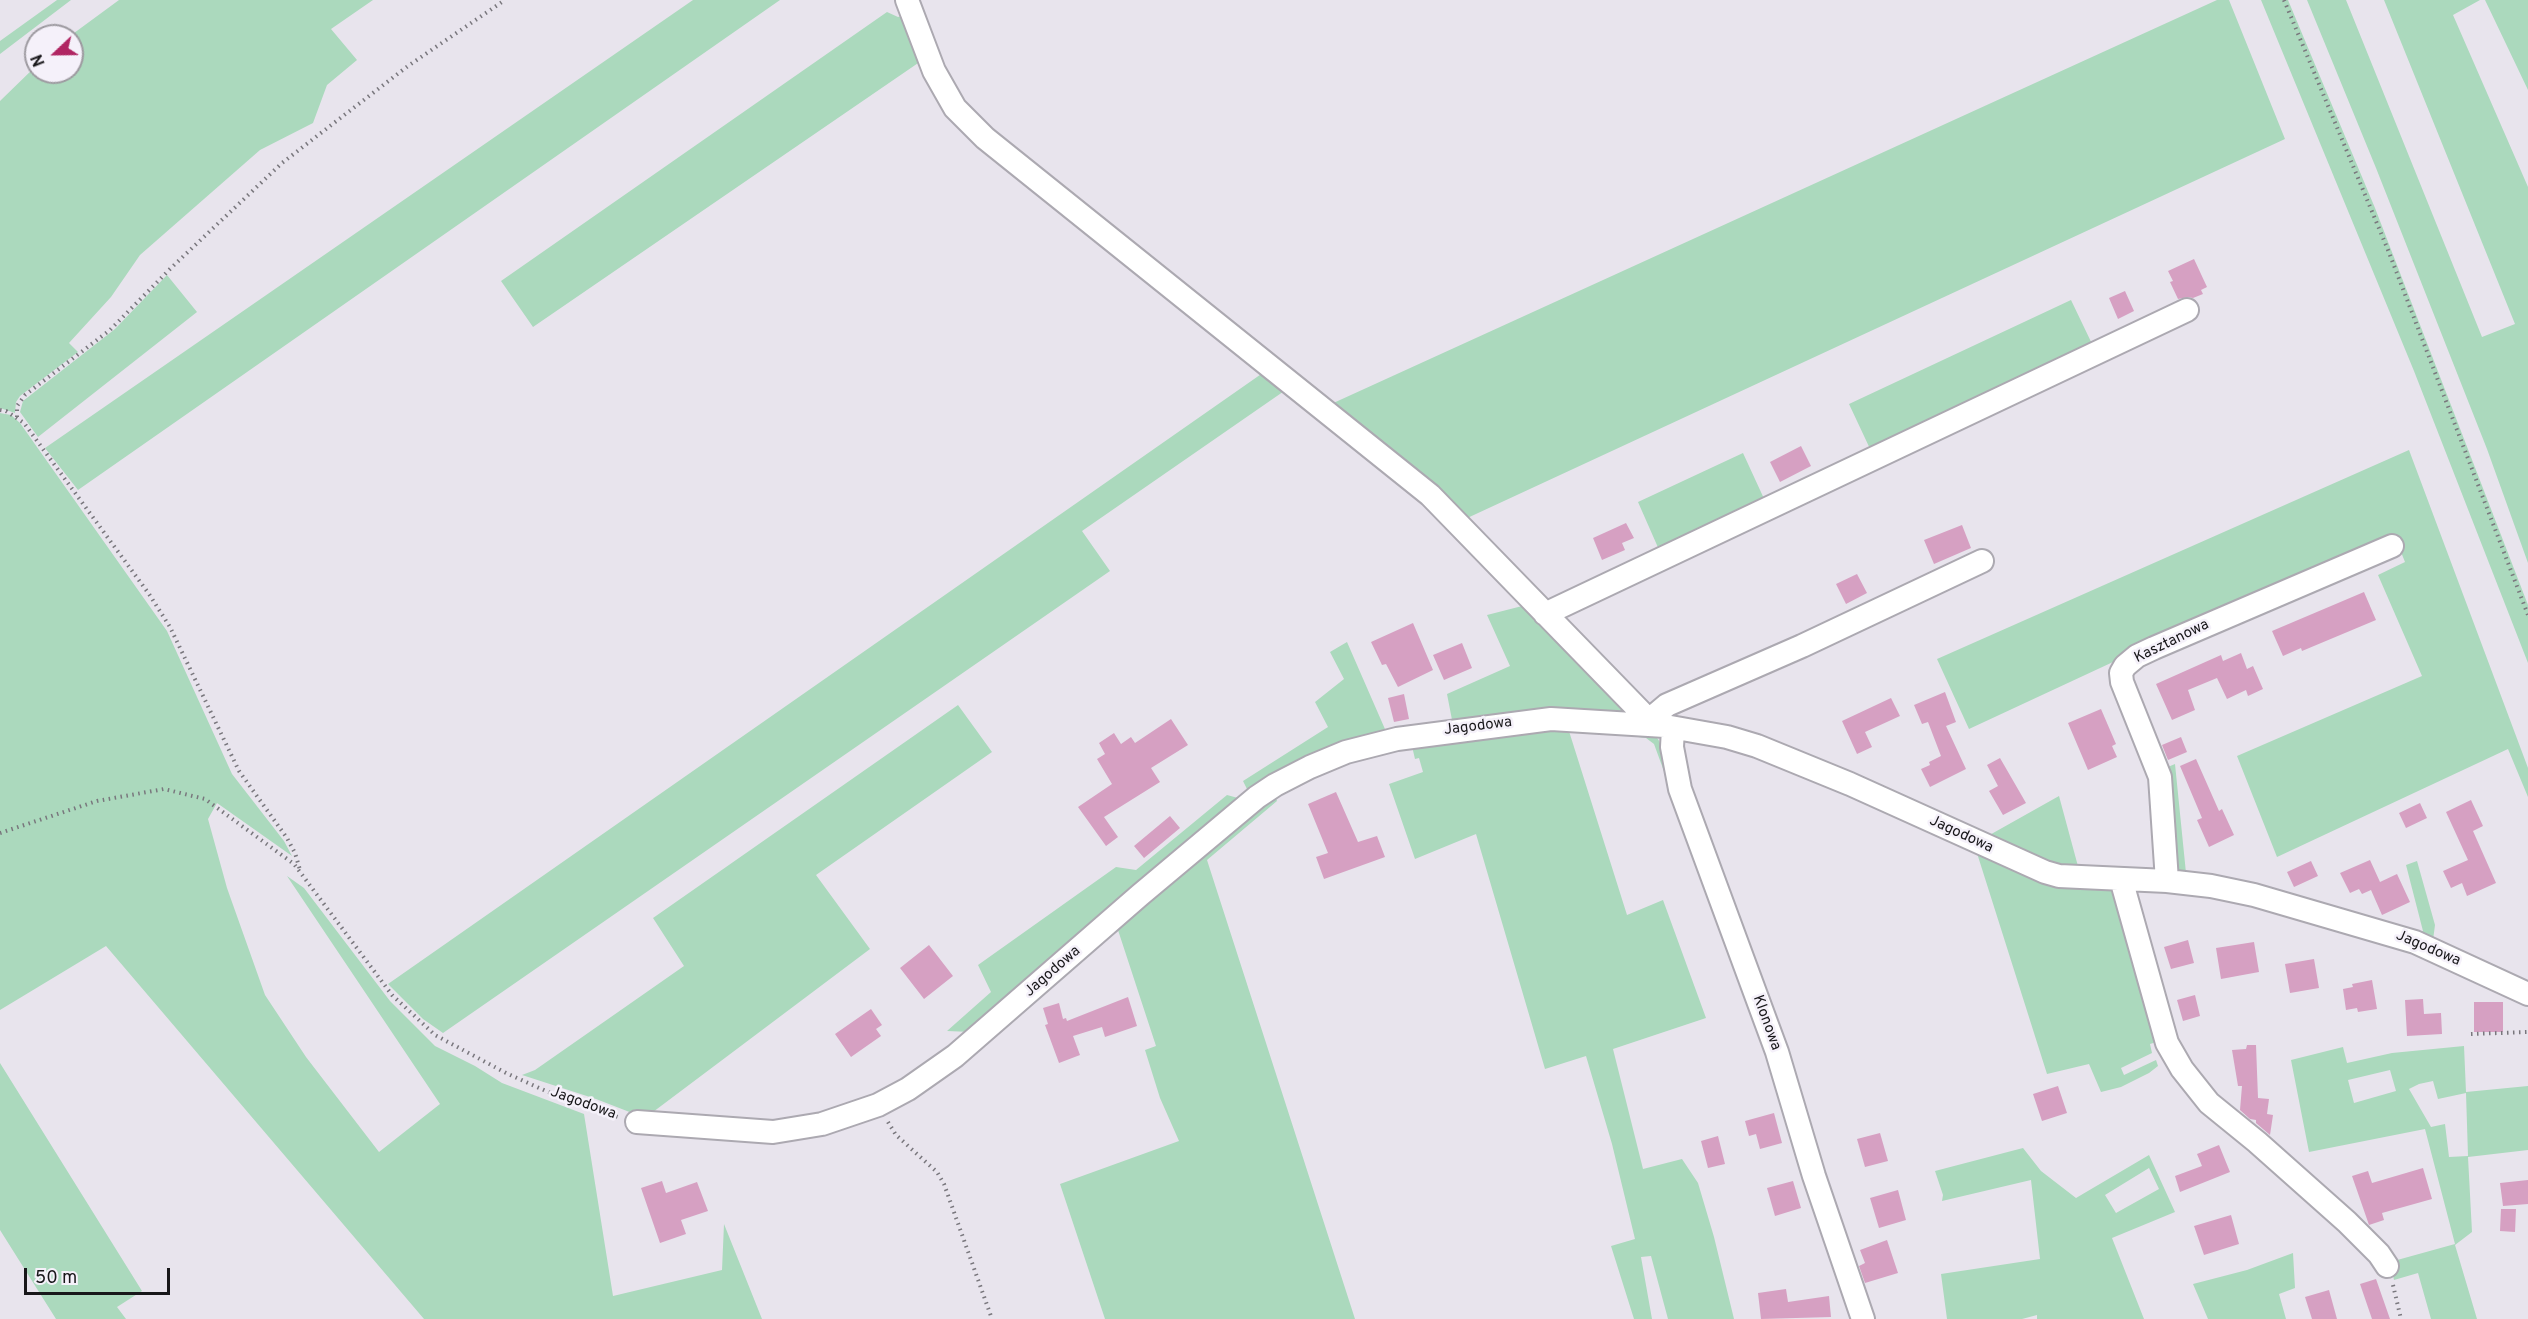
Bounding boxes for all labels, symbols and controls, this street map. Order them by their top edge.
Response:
north arrow [24,24,84,84]
text: N [28,51,51,69]
street label: Kasztanowa [2132,616,2212,668]
street label: Jagodowa [1443,714,1513,740]
street label: Jagodowa [1926,812,1996,858]
street label: Jagodowa [2393,927,2463,971]
street label: Jagodowa [1021,943,1085,1001]
street label: Klonowa [1748,993,1784,1053]
street label: Jagodowa [548,1084,618,1124]
scale bar [27,1256,172,1294]
text: 50 m [35,1267,77,1290]

